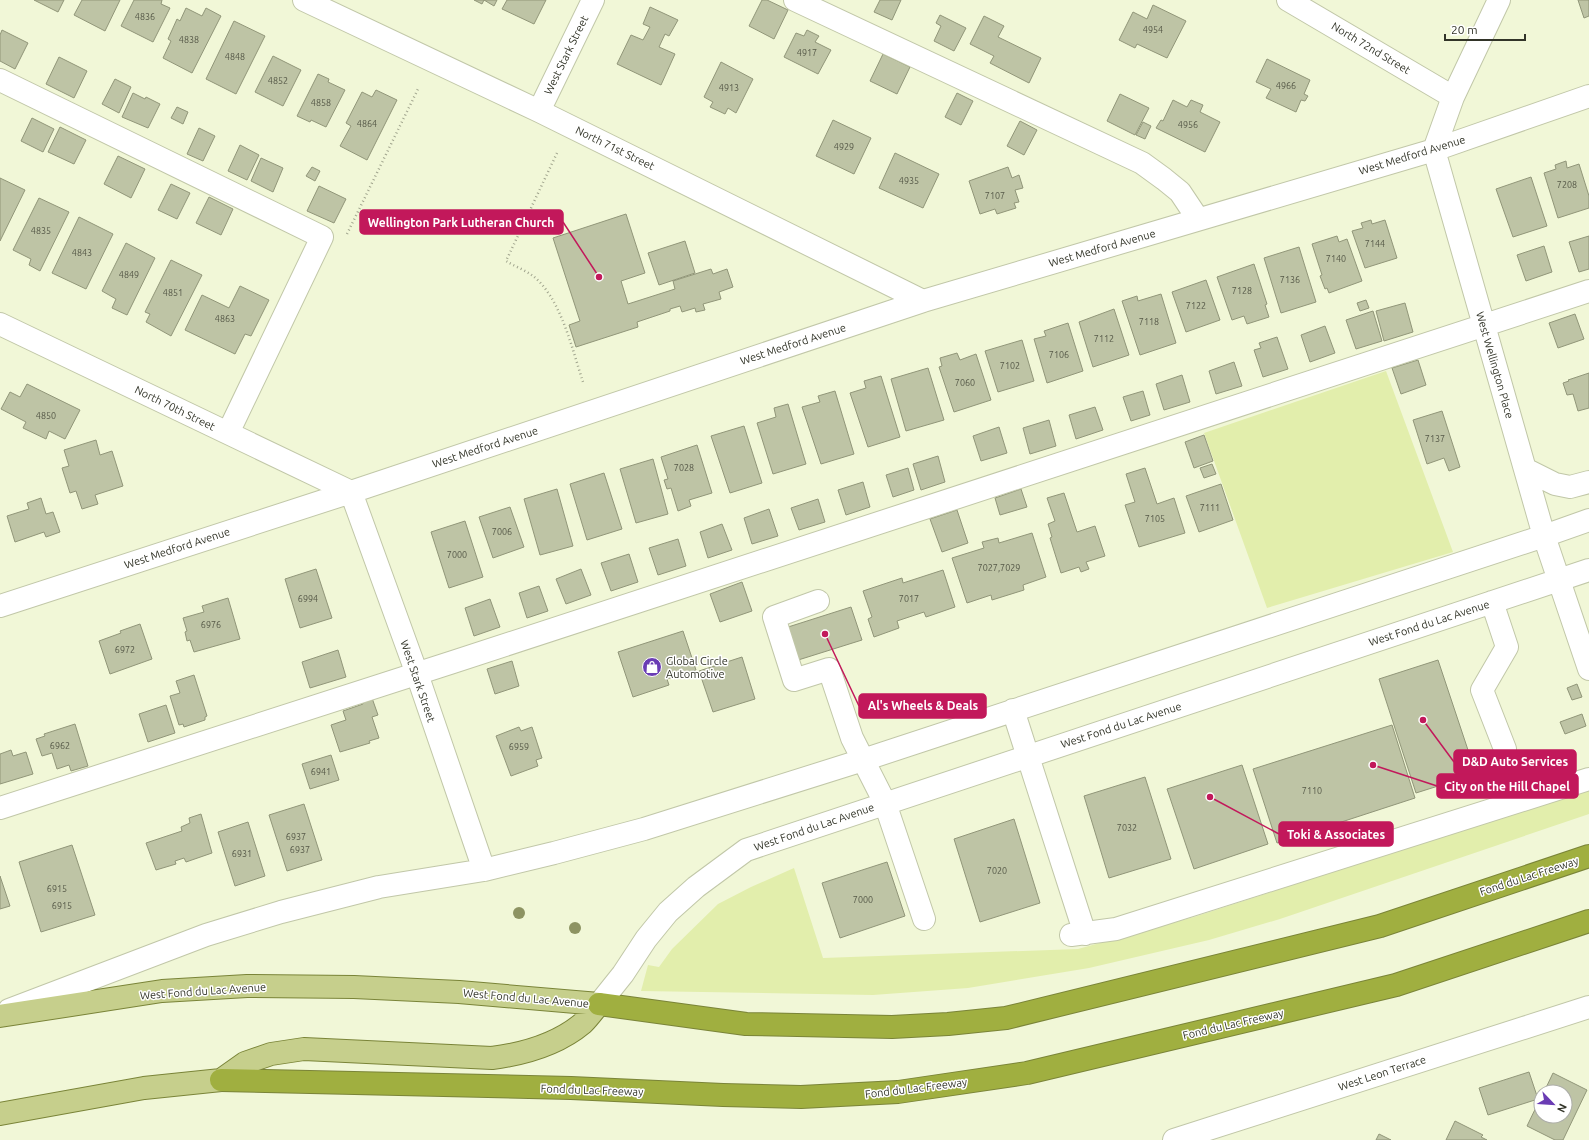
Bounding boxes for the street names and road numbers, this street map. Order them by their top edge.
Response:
street label: West Stark Street [542,13,591,96]
street label: North 72nd Street [1329,20,1413,77]
street label: North 71st Street [574,124,657,173]
street label: West Medford Avenue [1357,133,1467,177]
street label: West Medford Avenue [1047,227,1157,269]
street label: West Wellington Place [1474,310,1516,420]
street label: West Medford Avenue [739,321,847,367]
street label: North 70th Street [133,383,218,433]
street label: West Medford Avenue [431,424,539,470]
street label: West Medford Avenue [123,525,231,571]
street label: West Fond du Lac Avenue [1367,598,1491,648]
street label: West Stark Street [398,638,438,724]
street label: West Fond du Lac Avenue [1059,700,1183,750]
street label: West Fond du Lac Avenue [752,801,876,853]
street label: Fond du Lac Freeway [1478,854,1580,898]
street label: West Fond du Lac Avenue [140,981,266,1001]
street label: West Fond du Lac Avenue [463,987,589,1009]
street label: Fond du Lac Freeway [1181,1006,1285,1041]
street label: West Leon Terrace [1337,1053,1427,1093]
street label: Fond du Lac Freeway [864,1076,969,1100]
street label: Fond du Lac Freeway [540,1082,644,1098]

